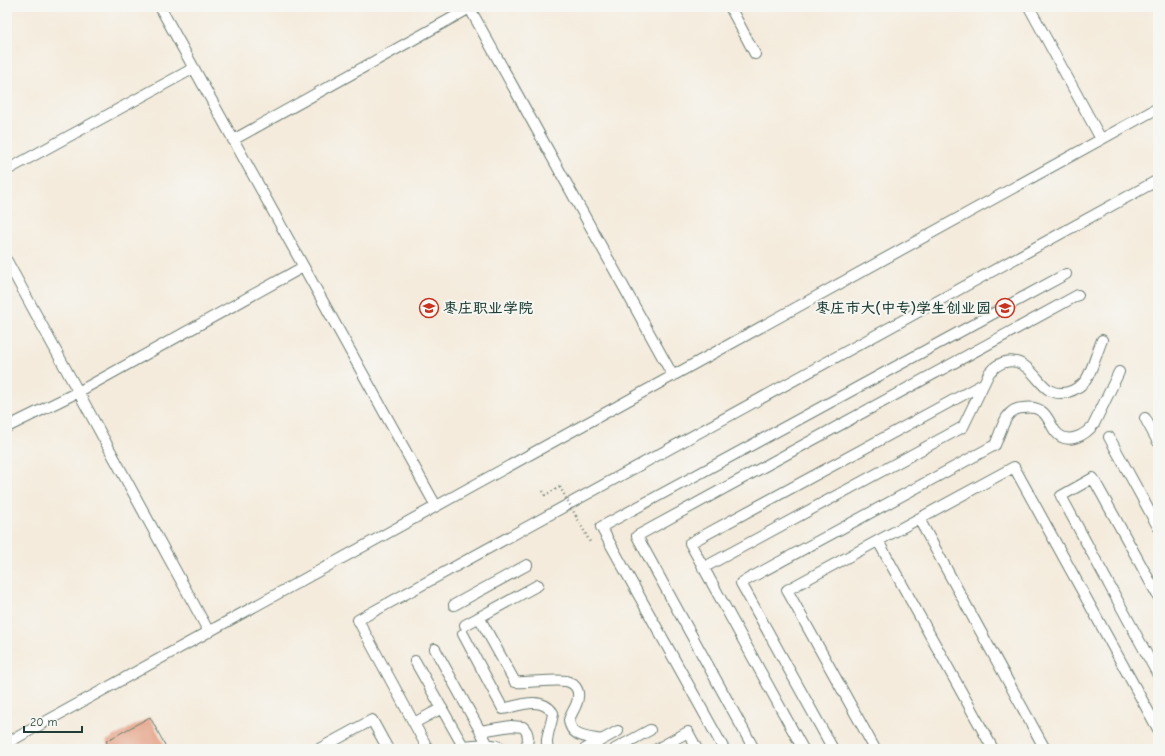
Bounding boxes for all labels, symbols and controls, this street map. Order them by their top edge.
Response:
school or university icon: 枣庄职业学院 [418,297,440,319]
school or university icon: 枣庄市大(中专)学生创业园 [994,297,1016,319]
place label: 枣庄职业学院 [443,299,533,317]
place label: 枣庄市大(中专)学生创业园 [815,299,991,317]
scale bar [24,708,82,734]
text: 20 m [30,715,58,729]

